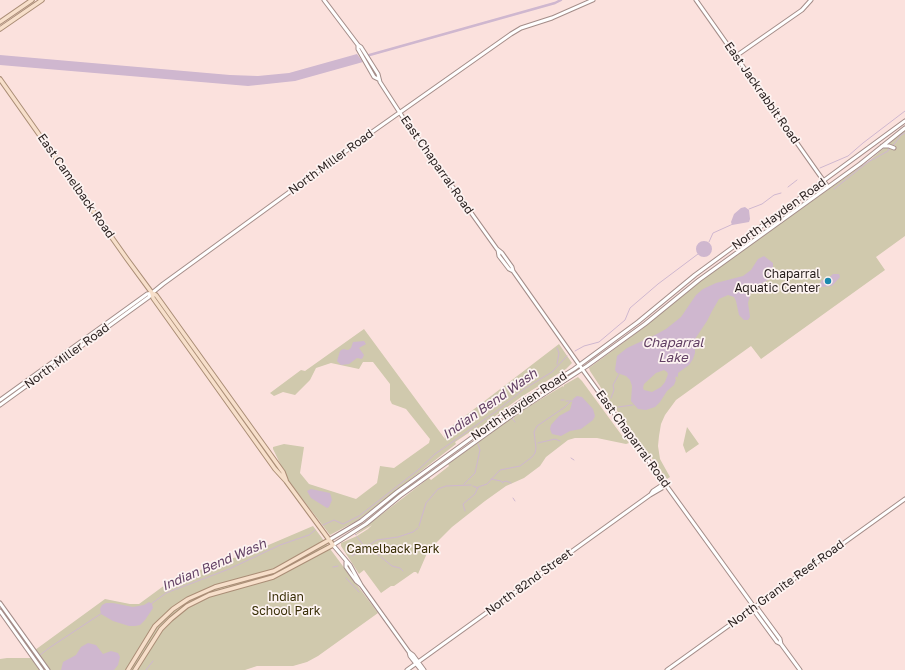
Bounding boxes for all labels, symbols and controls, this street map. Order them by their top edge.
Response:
street label: East Jackrabbit Road [721,39,803,147]
street label: East Chaparral Road [398,113,476,217]
street label: North Miller Road [286,126,376,198]
street label: East Camelback Road [34,131,118,241]
street label: North Hayden Road [729,175,829,253]
place label: Chaparral Aquatic Center [734,267,820,295]
marker: Chaparral Aquatic Center [823,276,833,286]
street label: North Miller Road [22,320,112,392]
water label: Chaparral Lake [642,335,704,366]
water label: Indian Bend Wash [440,366,540,442]
street label: North Hayden Road [468,369,570,443]
street label: East Chaparral Road [593,387,673,491]
water label: Indian Bend Wash [159,536,269,594]
street label: North Granite Reef Road [725,537,847,631]
park label: Camelback Park [347,542,439,556]
street label: North 82nd Street [483,546,575,618]
park label: Indian School Park [252,590,320,618]

